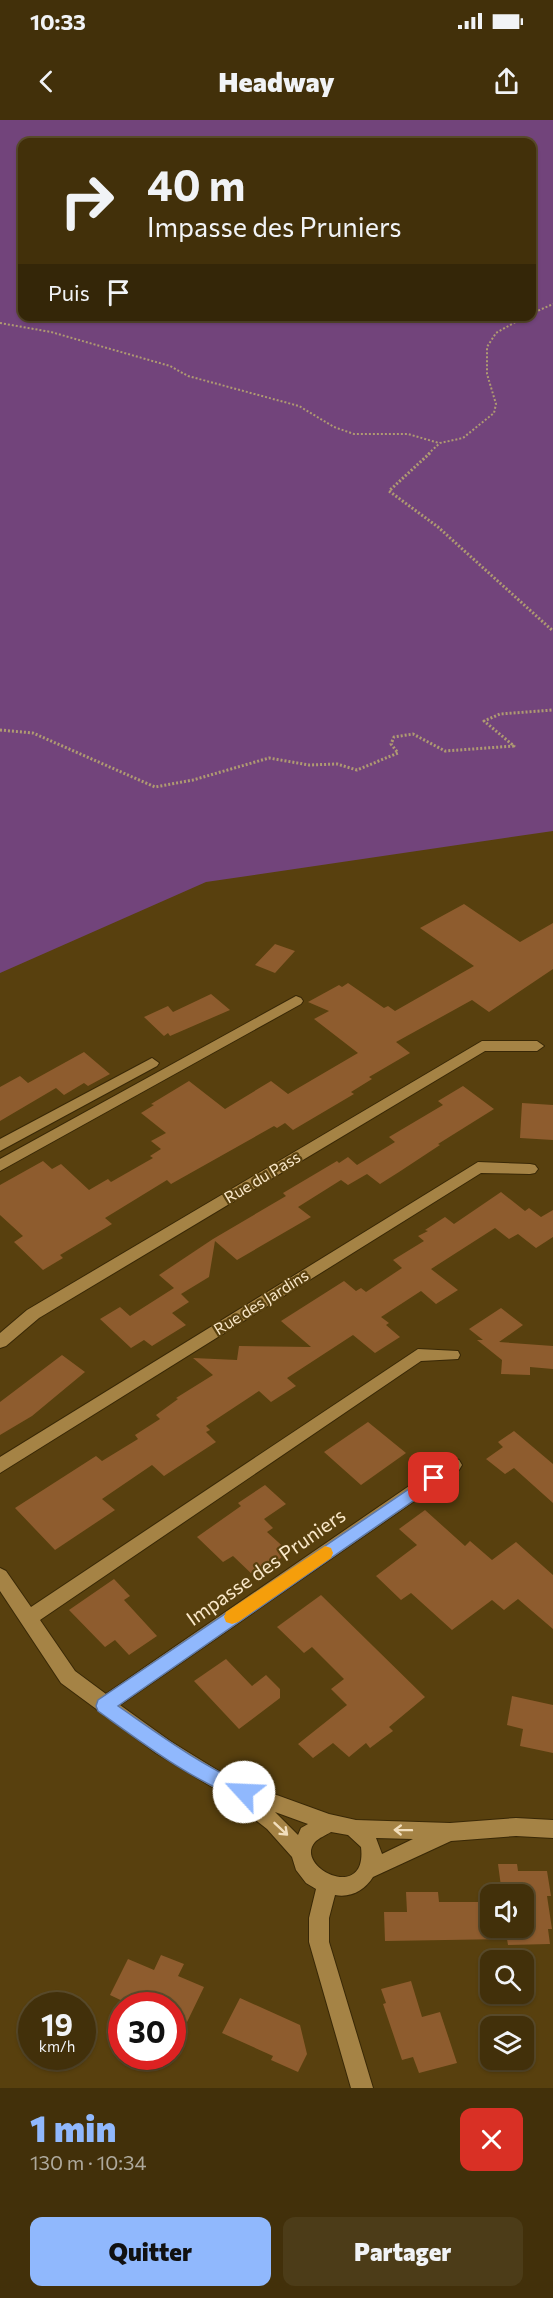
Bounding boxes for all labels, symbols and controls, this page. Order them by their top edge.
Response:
text: 10:33 [30,8,86,35]
icon: back [30,65,63,98]
text: Headway [218,65,335,98]
icon: share [490,65,523,98]
text: 40 m [147,158,245,210]
icon: right [48,162,126,240]
text: Impasse des Pruniers [147,210,402,243]
icon: arrive [102,276,135,309]
text: Puis [48,279,90,306]
street label: Rue du Pass [220,1146,303,1207]
street label: Rue des Jardins [210,1265,312,1338]
pin [408,1452,459,1503]
icon: arrive [417,1461,450,1494]
street label: Impasse des Pruniers [181,1502,350,1630]
position arrow [212,1760,276,1824]
one-way arrow [273,1822,288,1836]
one-way arrow [394,1825,414,1836]
map controls [480,1884,534,2070]
button: sound [480,1884,534,1938]
button: search [480,1950,534,2004]
speed limit sign: 30 [108,1992,186,2070]
text: 19 [41,2005,73,2042]
button: layers [480,2016,534,2070]
text: km/h [39,2037,75,2055]
text: 1 min [30,2105,116,2149]
button: close [460,2108,523,2171]
text: 130 m · 10:34 [30,2150,146,2174]
button: Quitter [30,2217,271,2286]
button: Partager [283,2217,523,2286]

